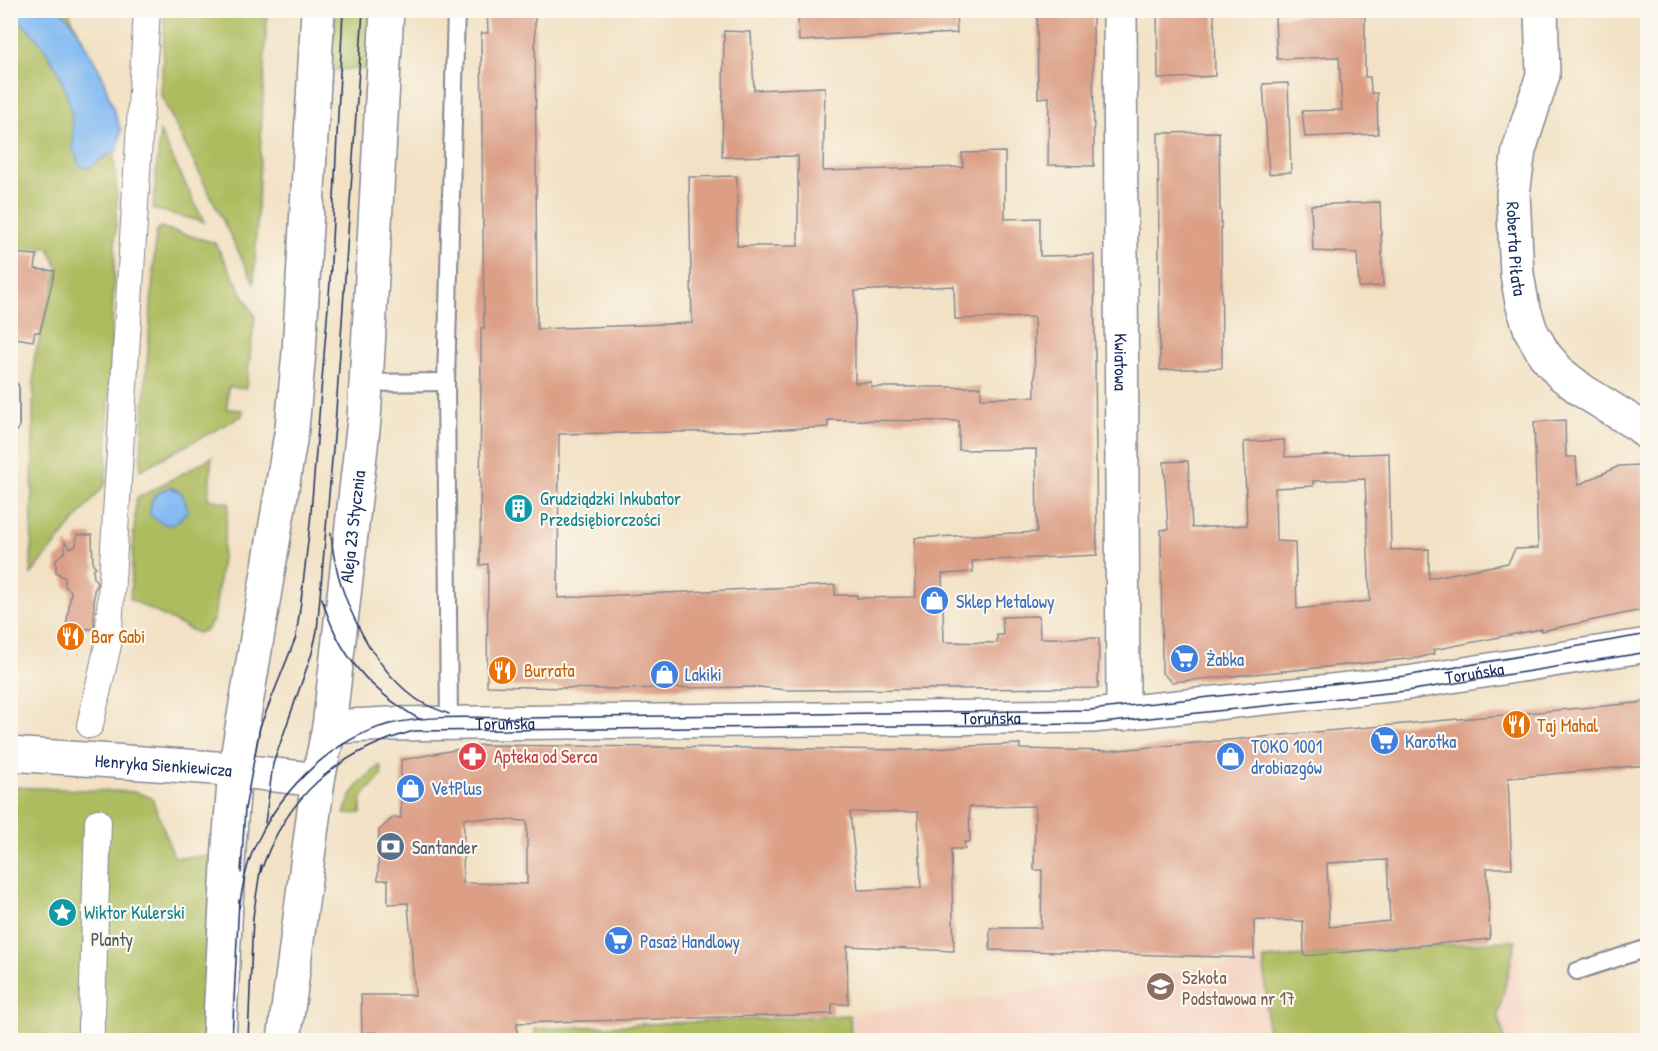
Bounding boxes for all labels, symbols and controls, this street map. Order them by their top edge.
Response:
street label: Roberta Piłata [1501,201,1533,298]
street label: Kwiatowa [1109,333,1134,391]
street label: Aleja 23 Stycznia [333,469,371,584]
place label: Grudziądzki Inkubator Przedsiębiorczości [540,486,681,532]
building icon: Grudziądzki Inkubator Przedsiębiorczości [503,492,535,524]
shop icon: Sklep Metalowy [919,585,951,617]
place label: Sklep Metalowy [956,589,1055,614]
restaurant icon: Bar Gabi [54,620,86,652]
place label: Bar Gabi [91,624,145,649]
supermarket icon: Żabka [1169,643,1201,675]
place label: Żabka [1206,647,1244,672]
restaurant icon: Burrata [487,654,519,686]
street label: Toruńska [1443,655,1506,689]
place label: Burrata [524,658,575,683]
shop icon: Lakiki [648,658,680,690]
place label: Lakiki [685,662,722,687]
street label: Toruńska [961,704,1021,730]
restaurant icon: Taj Mahal [1500,709,1532,741]
street label: Toruńska [475,710,535,736]
place label: Taj Mahal [1537,713,1598,738]
supermarket icon: Karotka [1368,725,1400,757]
place label: Karotka [1405,729,1456,754]
place label: TOKO 1001 drobiazgów [1251,734,1322,780]
pharmacy icon: Apteka od Serca [457,740,489,772]
shop icon: TOKO 1001 drobiazgów [1214,740,1246,772]
place label: Apteka od Serca [494,744,597,769]
street label: Henryka Sienkiewicza [94,747,234,782]
shop icon: VetPlus [394,772,426,804]
place label: VetPlus [431,776,482,801]
bank icon: Santander [375,831,407,863]
place label: Santander [412,835,478,860]
place icon: Wiktor Kulerski [47,896,79,928]
place label: Wiktor Kulerski [84,900,185,925]
supermarket icon: Pasaż Handlowy [603,925,635,957]
park label: Planty [91,927,134,952]
place label: Pasaż Handlowy [640,929,741,954]
place label: Szkoła Podstawowa nr 17 [1182,965,1295,1011]
school or university icon: Szkoła Podstawowa nr 17 [1145,971,1177,1003]

